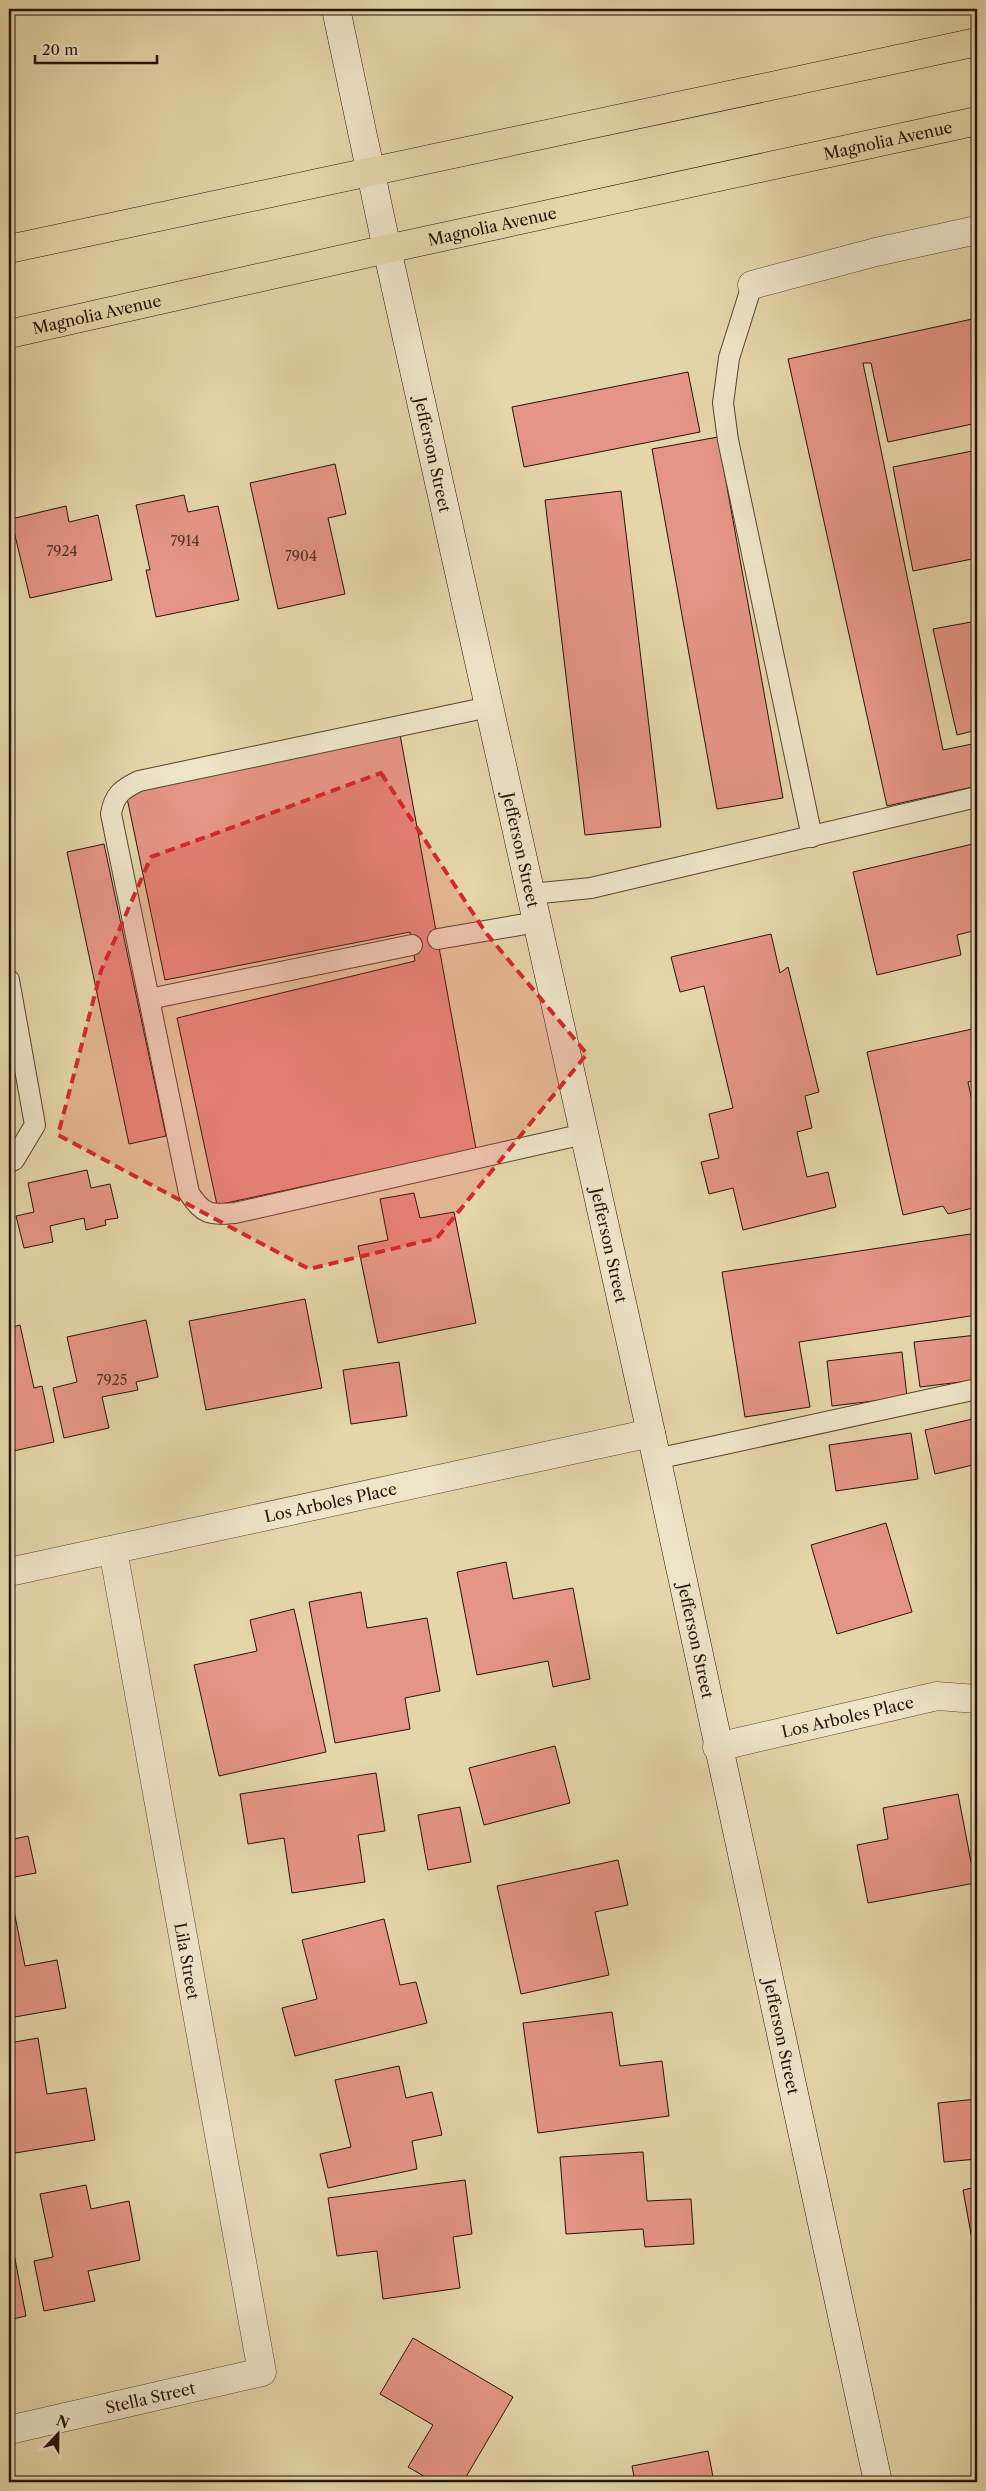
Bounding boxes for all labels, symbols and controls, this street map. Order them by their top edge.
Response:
scale bar [35,32,158,64]
text: 20 m [42,40,78,59]
street label: Magnolia Avenue [822,117,954,164]
street label: Magnolia Avenue [426,203,558,250]
street label: Magnolia Avenue [31,290,163,338]
street label: Jefferson Street [410,392,455,514]
house number: 7914 [170,532,200,550]
house number: 7924 [46,542,78,560]
house number: 7904 [285,547,317,565]
street label: Jefferson Street [498,787,544,910]
street label: Jefferson Street [586,1183,632,1305]
house number: 7925 [97,1371,127,1389]
street label: Los Arboles Place [262,1478,399,1526]
street label: Jefferson Street [673,1578,718,1701]
street label: Los Arboles Place [779,1692,916,1742]
street label: Lila Street [170,1921,204,2001]
street label: Jefferson Street [759,1974,804,2096]
street label: Stella Street [103,2378,198,2418]
north arrow [32,2408,82,2458]
text: N [54,2411,72,2433]

